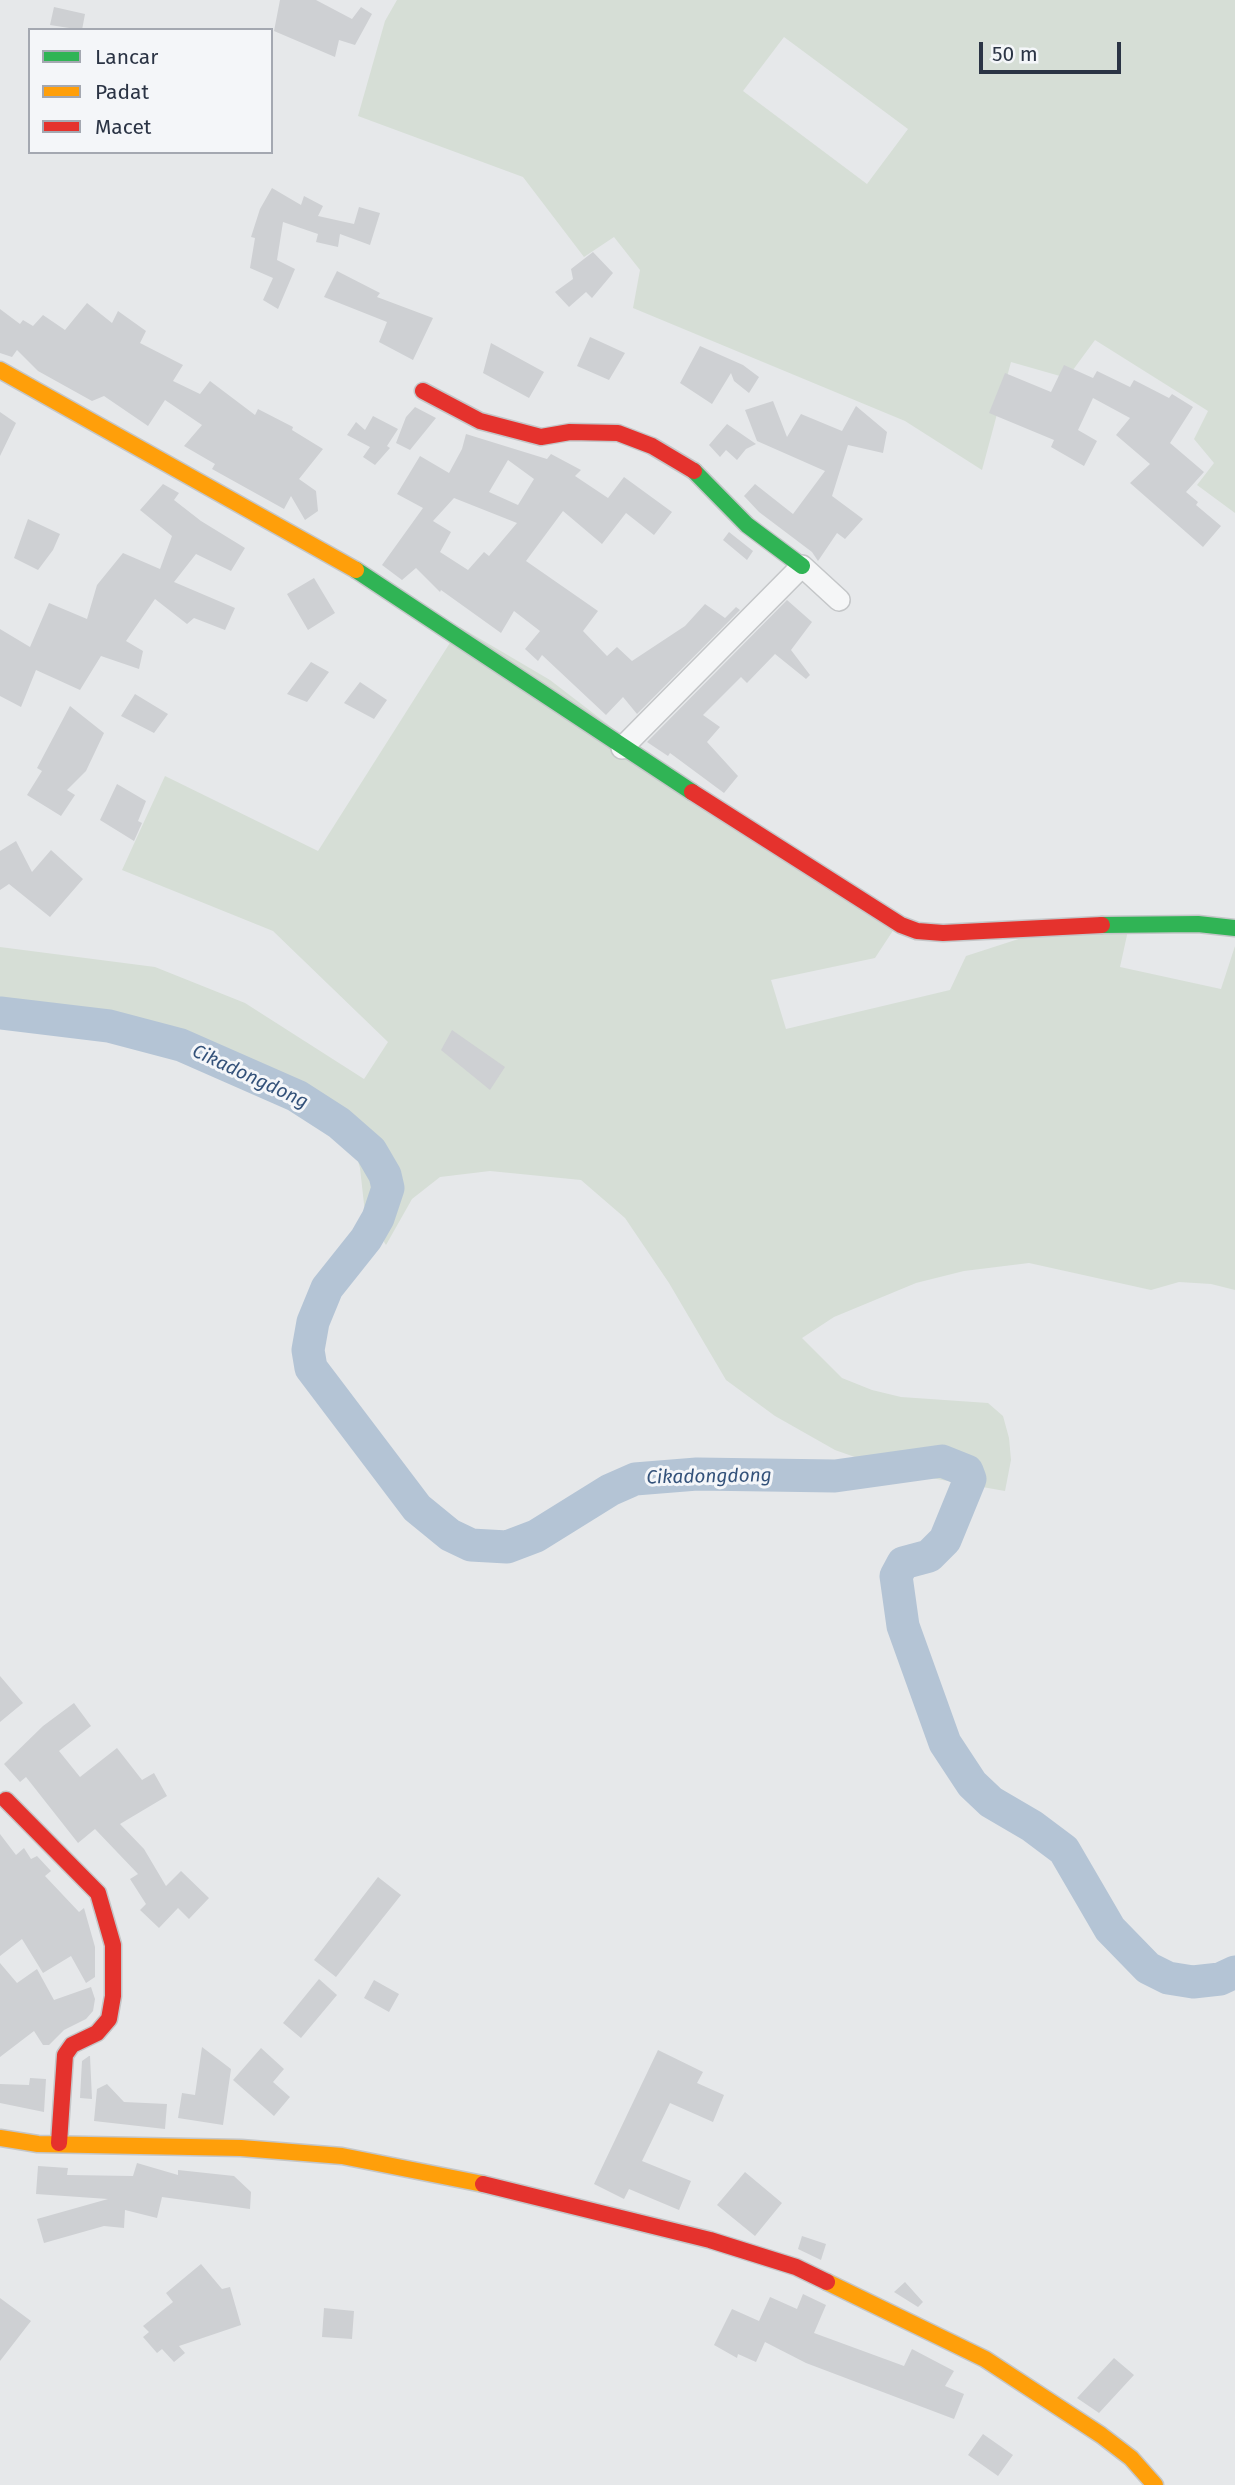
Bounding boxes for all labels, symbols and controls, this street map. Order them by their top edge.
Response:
legend [28,28,273,154]
scale bar [983,28,1125,72]
text: 50 m [992,41,1038,67]
text: Lancar [95,44,158,70]
text: Padat [95,79,149,105]
text: Macet [95,114,151,140]
water label: Cikadongdong [188,1040,312,1114]
water label: Cikadongdong [646,1465,772,1489]

